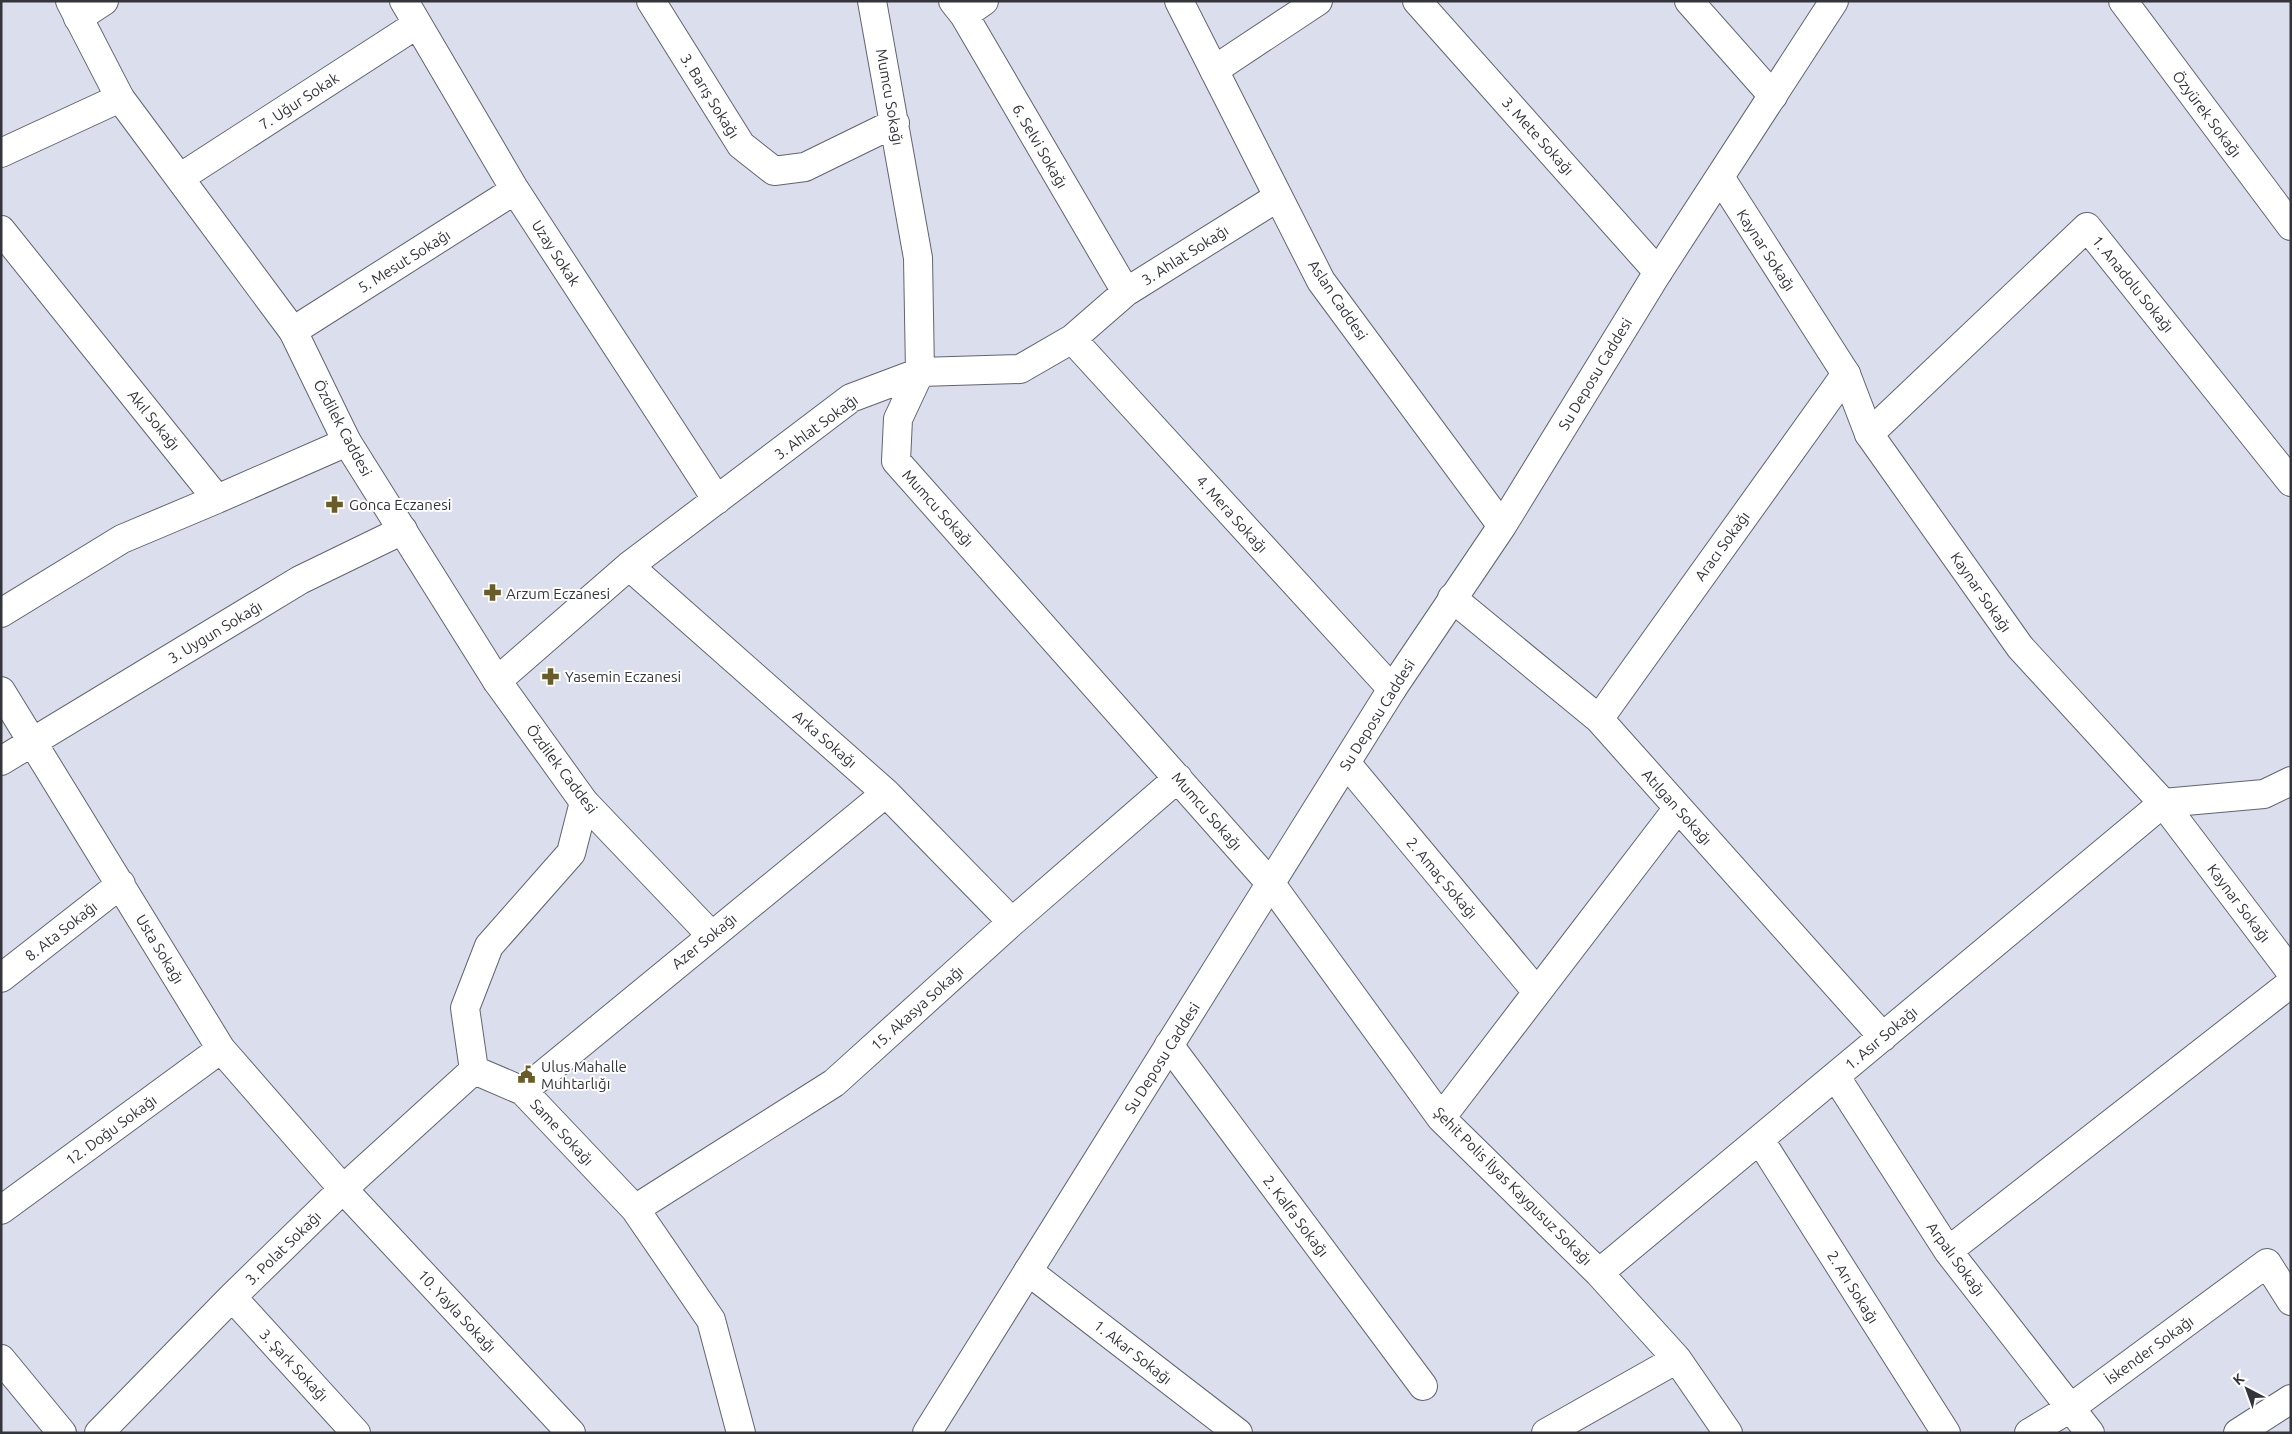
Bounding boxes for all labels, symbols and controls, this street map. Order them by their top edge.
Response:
street label: Mumcu Sokağı [873,47,907,147]
street label: 3. Barış Sokağı [677,51,743,141]
street label: Özyürek Sokağı [2169,68,2245,160]
street label: 7. Uğur Sokak [256,69,342,133]
street label: 3. Mete Sokağı [1499,94,1577,178]
street label: 6. Selvi Sokağı [1009,101,1071,191]
street label: Kaynar Sokağı [1733,206,1799,294]
street label: Uzay Sokak [528,217,584,289]
street label: 3. Ahlat Sokağı [1138,222,1232,288]
street label: 5. Mesut Sokağı [355,226,453,296]
street label: 1. Anadolu Sokağı [2089,232,2177,336]
street label: Aslan Caddesi [1305,257,1371,343]
street label: Su Deposu Caddesi [1555,315,1635,433]
street label: Özdilek Caddesi [310,377,376,479]
street label: Akıl Sokağı [125,386,183,454]
street label: 3. Ahlat Sokağı [771,391,861,463]
street label: Mumcu Sokağı [899,466,977,550]
street label: 4. Mera Sokağı [1193,472,1271,556]
pharmacy icon: Gonca Eczanesi [325,494,345,514]
place label: Gonca Eczanesi [349,496,451,513]
street label: Aracı Sokağı [1691,508,1753,584]
street label: Kaynar Sokağı [1947,549,2015,635]
pharmacy icon: Arzum Eczanesi [482,583,502,603]
place label: Arzum Eczanesi [506,585,610,602]
street label: 3. Uygun Sokağı [165,597,265,667]
street label: Su Deposu Caddesi [1336,656,1418,774]
pharmacy icon: Yasemin Eczanesi [541,666,561,686]
place label: Yasemin Eczanesi [565,668,681,685]
street label: Arka Sokağı [790,707,860,771]
street label: Özdilek Caddesi [523,721,601,817]
street label: Atılgan Sokağı [1639,766,1715,848]
street label: Mumcu Sokağı [1169,769,1245,853]
street label: 2. Amaç Sokağı [1403,834,1481,922]
street label: Kaynar Sokağı [2204,860,2274,946]
street label: 8. Ata Sokağı [22,898,100,964]
street label: Azer Sokağı [668,910,740,972]
street label: Usta Sokağı [133,911,187,987]
street label: 15. Akasya Sokağı [867,962,967,1054]
street label: Su Deposu Caddesi [1121,999,1203,1117]
street label: 1. Asır Sokağı [1841,1003,1921,1073]
place label: Ulus Mahalle Muhtarlığı [541,1058,627,1092]
public building icon: Ulus Mahalle Muhtarlığı [517,1065,537,1085]
street label: 12. Doğu Sokağı [62,1091,160,1169]
street label: Same Sokağı [527,1095,597,1169]
street label: Şehit Polis İlyas Kaygusuz Sokağı [1431,1104,1595,1268]
street label: 2. Kalfa Sokağı [1260,1172,1332,1260]
street label: 3. Polat Sokağı [242,1208,324,1288]
street label: Arpalı Sokağı [1924,1219,1988,1299]
street label: 2. Arı Sokağı [1824,1248,1882,1326]
street label: 10. Yayla Sokağı [414,1266,500,1356]
street label: İskender Sokağı [2102,1312,2196,1388]
street label: 1. Akar Sokağı [1091,1316,1175,1388]
street label: 3. Şark Sokağı [256,1326,332,1404]
north arrow [2222,1364,2272,1414]
text: K [2230,1370,2248,1388]

